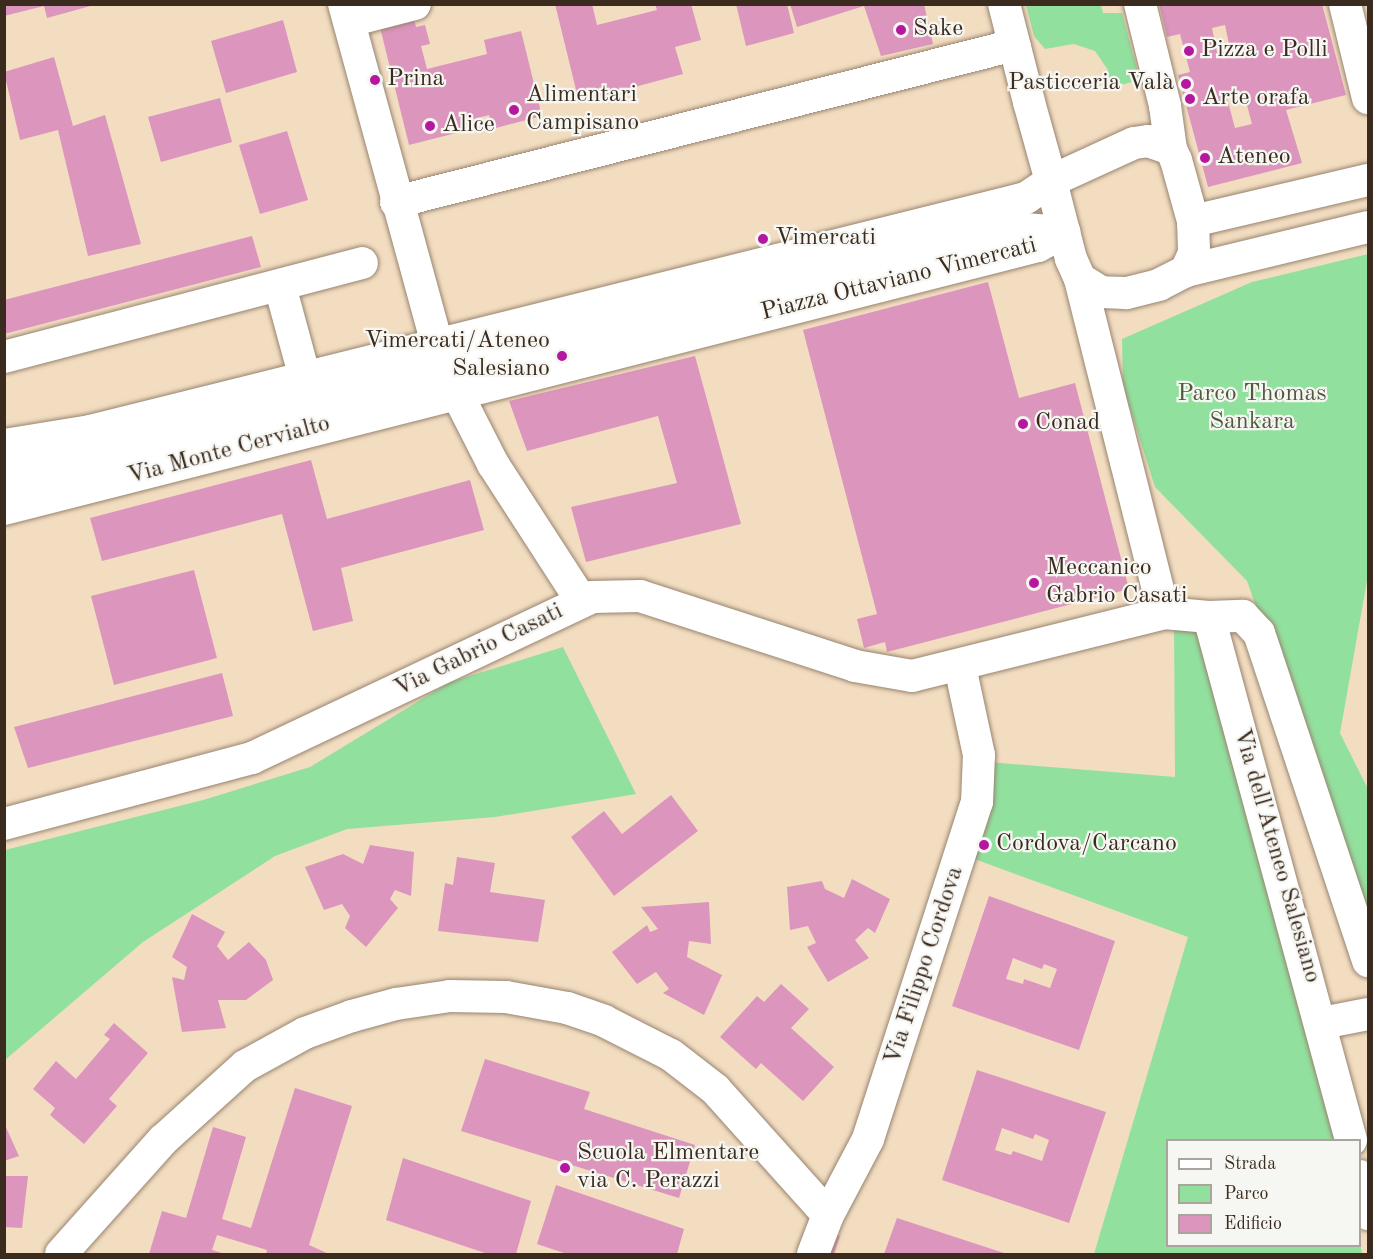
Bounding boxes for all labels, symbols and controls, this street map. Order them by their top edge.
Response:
place label: Sake [913,16,963,44]
marker: Sake [894,23,908,37]
place label: Pizza e Polli [1201,37,1328,65]
marker: Pizza e Polli [1182,44,1196,58]
place label: Prina [387,66,444,94]
place label: Pasticceria Valà [1008,70,1174,98]
marker: Prina [368,73,382,87]
marker: Pasticceria Valà [1179,77,1193,91]
place label: Alimentari Campisano [526,82,639,138]
place label: Arte orafa [1202,85,1310,113]
marker: Arte orafa [1183,92,1197,106]
marker: Alimentari Campisano [507,103,521,117]
place label: Alice [442,112,495,140]
marker: Alice [423,119,437,133]
place label: Ateneo [1217,144,1291,172]
marker: Ateneo [1198,151,1212,165]
place label: Vimercati [775,225,876,253]
marker: Vimercati [756,232,770,246]
street label: Piazza Ottaviano Vimercati [758,232,1040,328]
place label: Vimercati/Ateneo Salesiano [364,328,550,384]
marker: Vimercati/Ateneo Salesiano [555,349,569,363]
park label: Parco Thomas Sankara [1177,381,1327,437]
street label: Via Monte Cervialto [125,410,333,492]
place label: Conad [1035,410,1100,438]
marker: Conad [1016,417,1030,431]
place label: Meccanico Gabrio Casati [1046,555,1187,611]
marker: Meccanico Gabrio Casati [1027,576,1041,590]
street label: Via Gabrio Casati [390,598,568,704]
street label: Via dell'Ateneo Salesiano [1226,726,1326,986]
place label: Cordova/Carcano [996,831,1177,859]
marker: Cordova/Carcano [977,838,991,852]
street label: Via Filippo Cordova [879,863,971,1069]
legend [1166,1139,1361,1247]
place label: Scuola Elmentare via C. Perazzi [577,1140,759,1196]
text: Strada [1224,1155,1276,1173]
marker: Scuola Elmentare via C. Perazzi [558,1161,572,1175]
text: Parco [1224,1185,1269,1203]
text: Edificio [1224,1215,1282,1233]

